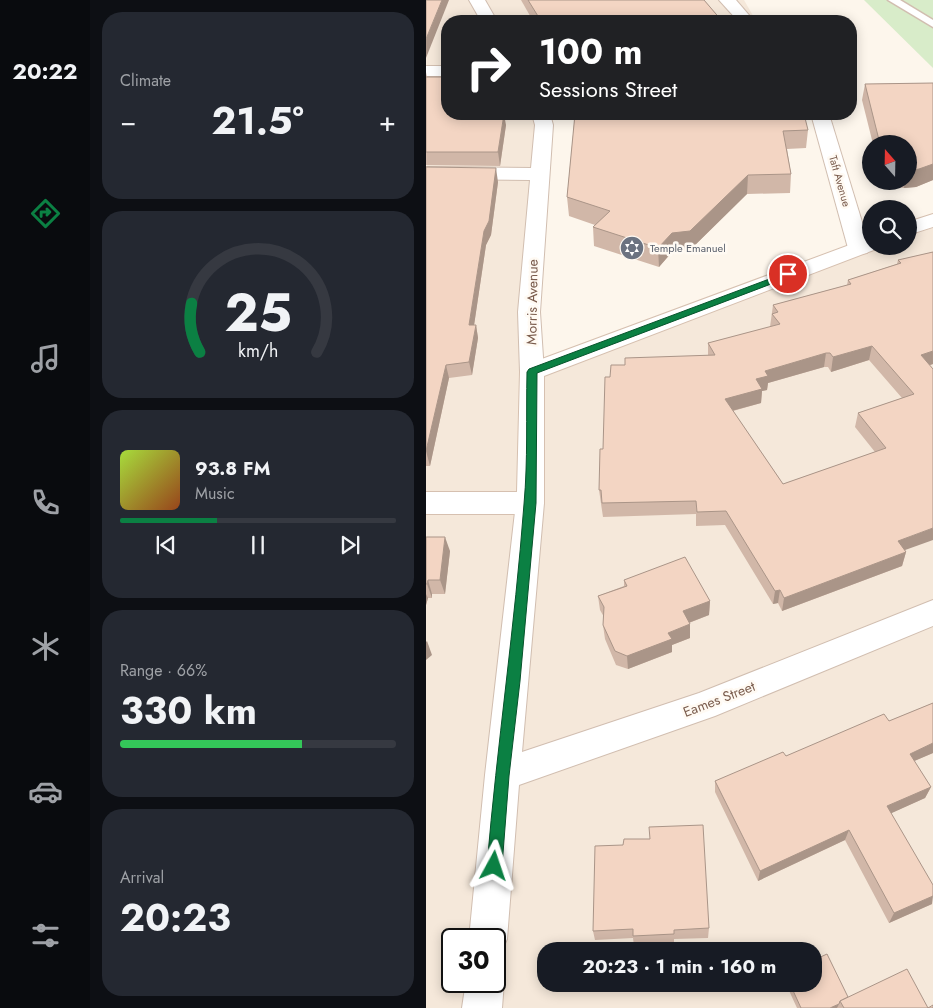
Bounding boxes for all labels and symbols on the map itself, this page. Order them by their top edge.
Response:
north arrow [862,135,917,190]
street label: Taft Avenue [825,153,855,209]
synagogue icon: Temple Emanuel [619,235,645,261]
place label: Temple Emanuel [650,240,726,256]
pin [767,253,809,295]
street label: Morris Avenue [521,259,543,345]
street label: Eames Street [680,676,759,722]
position arrow [467,839,519,891]
speed limit sign: 30 [441,928,506,993]

